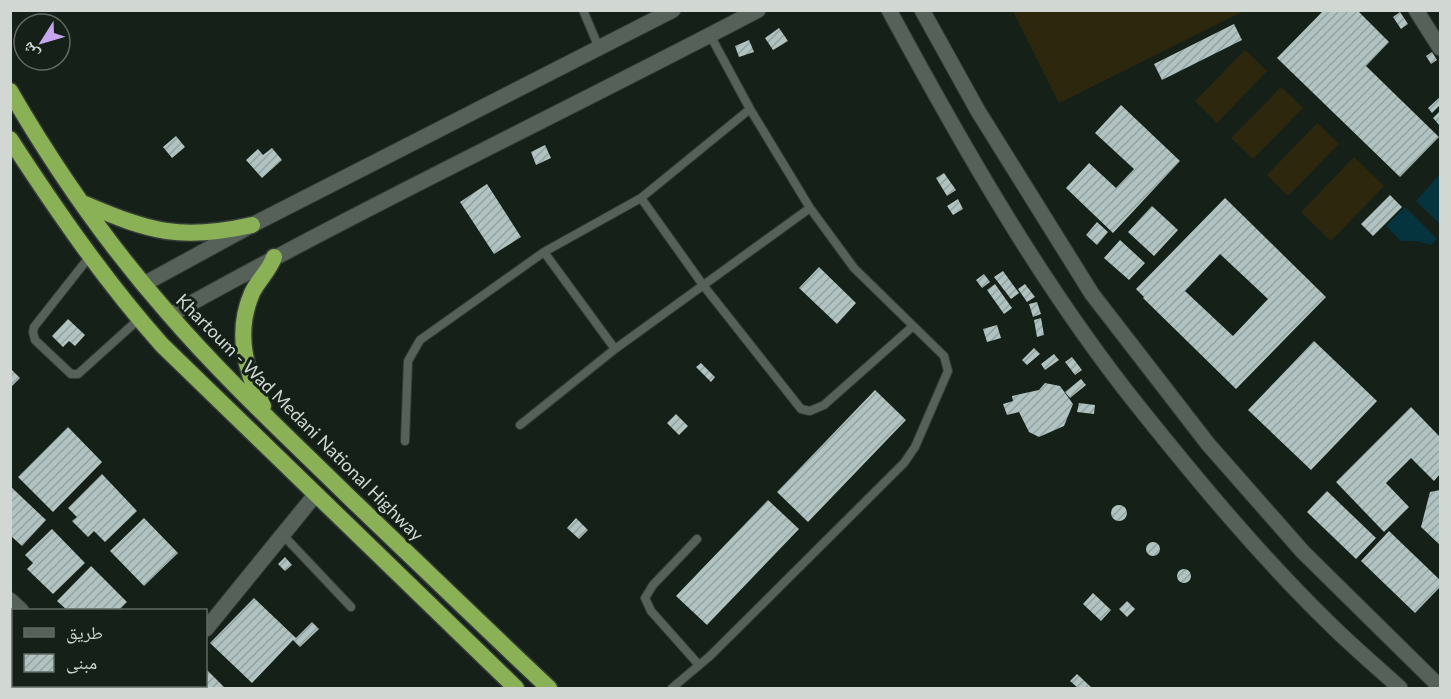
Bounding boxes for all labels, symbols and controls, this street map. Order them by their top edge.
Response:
north arrow [12,12,72,72]
text: ش [17,38,43,64]
street label: Khartoum - Wad Medani National Highway [172,289,429,546]
legend [12,609,207,687]
text: طريق [66,621,103,644]
text: مبنى [66,651,97,674]

